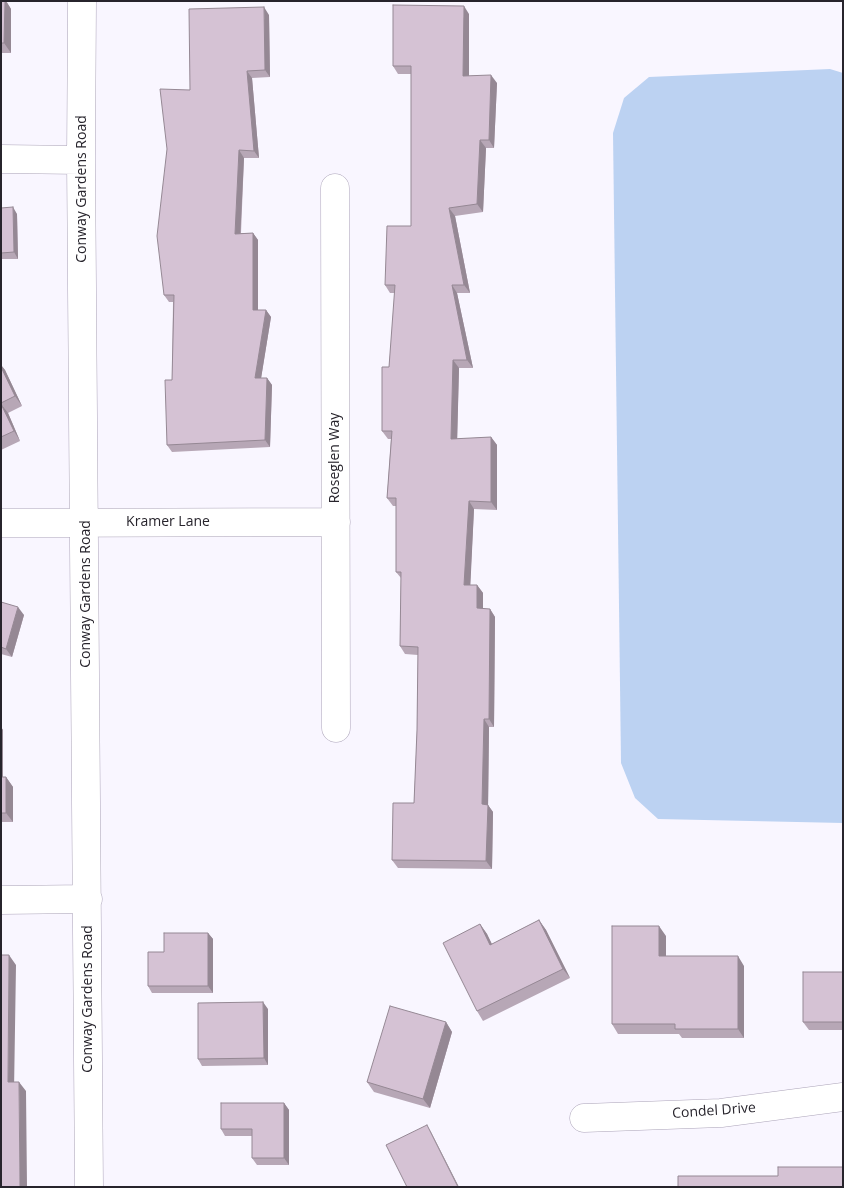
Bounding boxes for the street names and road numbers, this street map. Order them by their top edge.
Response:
street label: Conway Gardens Road [74,115,90,263]
street label: Roseglen Way [327,413,343,503]
street label: Kramer Lane [126,514,210,530]
street label: Conway Gardens Road [78,520,94,668]
street label: Conway Gardens Road [80,925,96,1073]
street label: Condel Drive [672,1100,756,1122]

